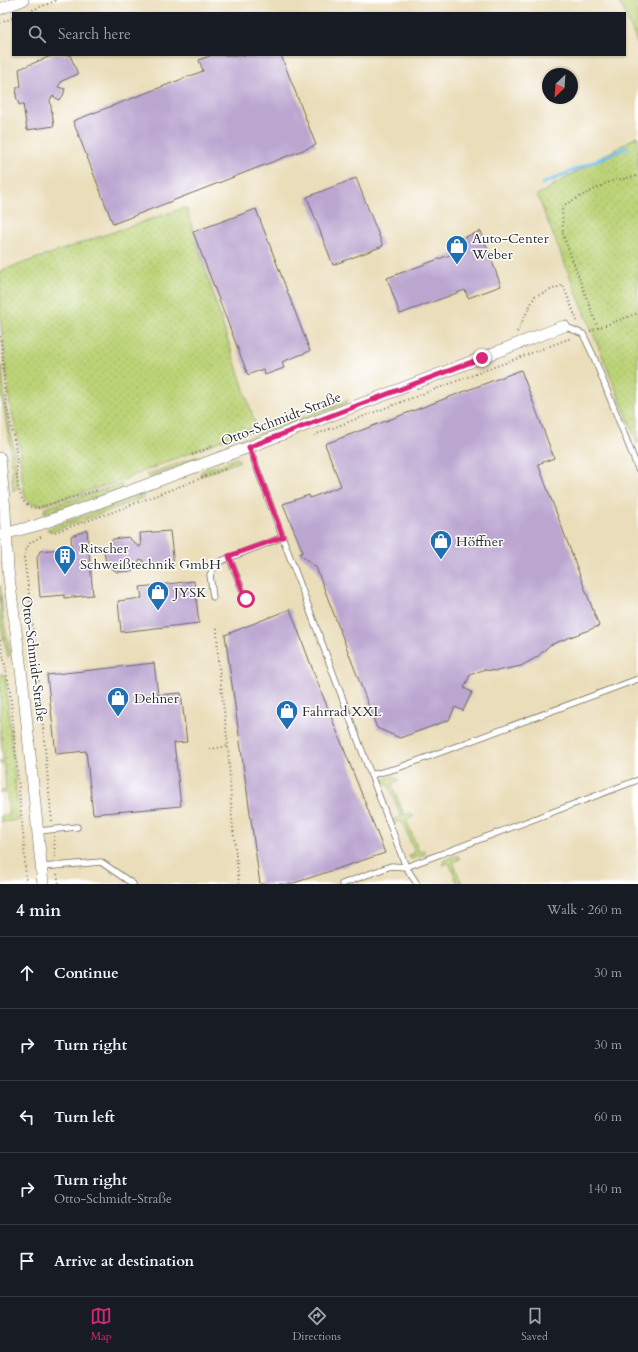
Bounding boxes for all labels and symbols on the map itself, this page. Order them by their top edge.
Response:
north arrow [542,68,578,104]
place label: Auto-Center Weber [471,229,550,264]
shop icon: Auto-Center Weber [444,233,470,266]
route end [473,349,491,367]
street label: Otto-Schmidt-Straße [218,387,344,451]
shop icon: Höffner [428,528,454,561]
place label: Höffner [456,532,504,551]
place label: Ritscher Schweißtechnik GmbH [80,539,221,574]
building icon: Ritscher Schweißtechnik GmbH [52,543,78,576]
shop icon: JYSK [145,579,171,612]
place label: JYSK [172,583,207,602]
route start [237,590,255,608]
street label: Otto-Schmidt-Straße [17,595,51,723]
shop icon: Dehner [105,685,131,718]
place label: Dehner [134,689,180,708]
shop icon: Fahrrad XXL [274,698,300,731]
place label: Fahrrad XXL [302,702,382,721]

